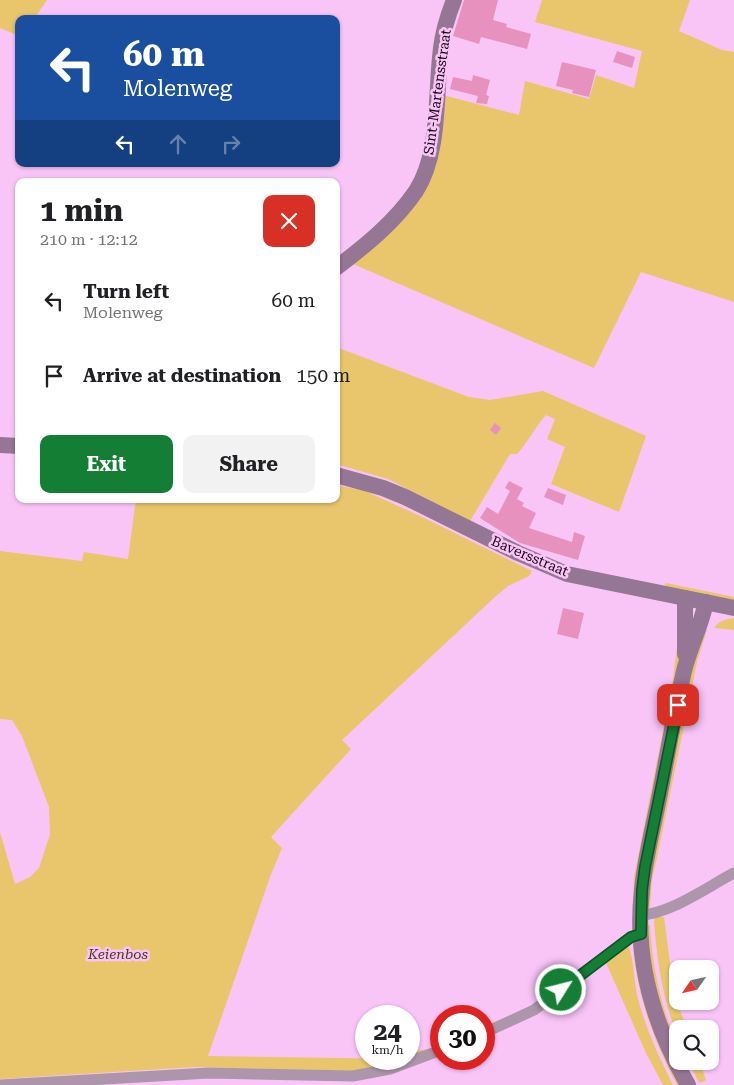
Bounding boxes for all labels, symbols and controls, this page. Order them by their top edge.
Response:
street label: Sint-Martensstraat [420,28,454,156]
text: 60 m [123,34,205,75]
icon: left [40,35,105,100]
text: Molenweg [123,76,232,101]
icon: left [111,130,139,158]
icon: ahead [164,130,192,158]
icon: right [217,130,245,158]
text: 1 min [40,193,123,228]
button: close [263,195,315,247]
text: 210 m · 12:12 [40,230,138,249]
text: Turn left [83,280,169,303]
icon: left [40,287,68,315]
text: 60 m [272,289,315,312]
text: Molenweg [83,303,163,322]
icon: arrive [40,362,68,390]
text: Arrive at destination [83,364,281,387]
text: 150 m [296,364,350,387]
button: Exit [40,435,173,493]
button: Share [183,435,315,493]
street label: Baversstraat [489,533,571,579]
pin [657,684,699,726]
icon: arrive [664,691,692,719]
park label: Keienbos [87,946,148,962]
north arrow [669,960,719,1010]
map controls [669,960,719,1070]
position arrow [534,963,586,1015]
speed limit sign: 30 [430,1005,495,1070]
text: 24 [373,1017,402,1046]
button: search [669,1020,719,1070]
text: km/h [371,1043,404,1057]

